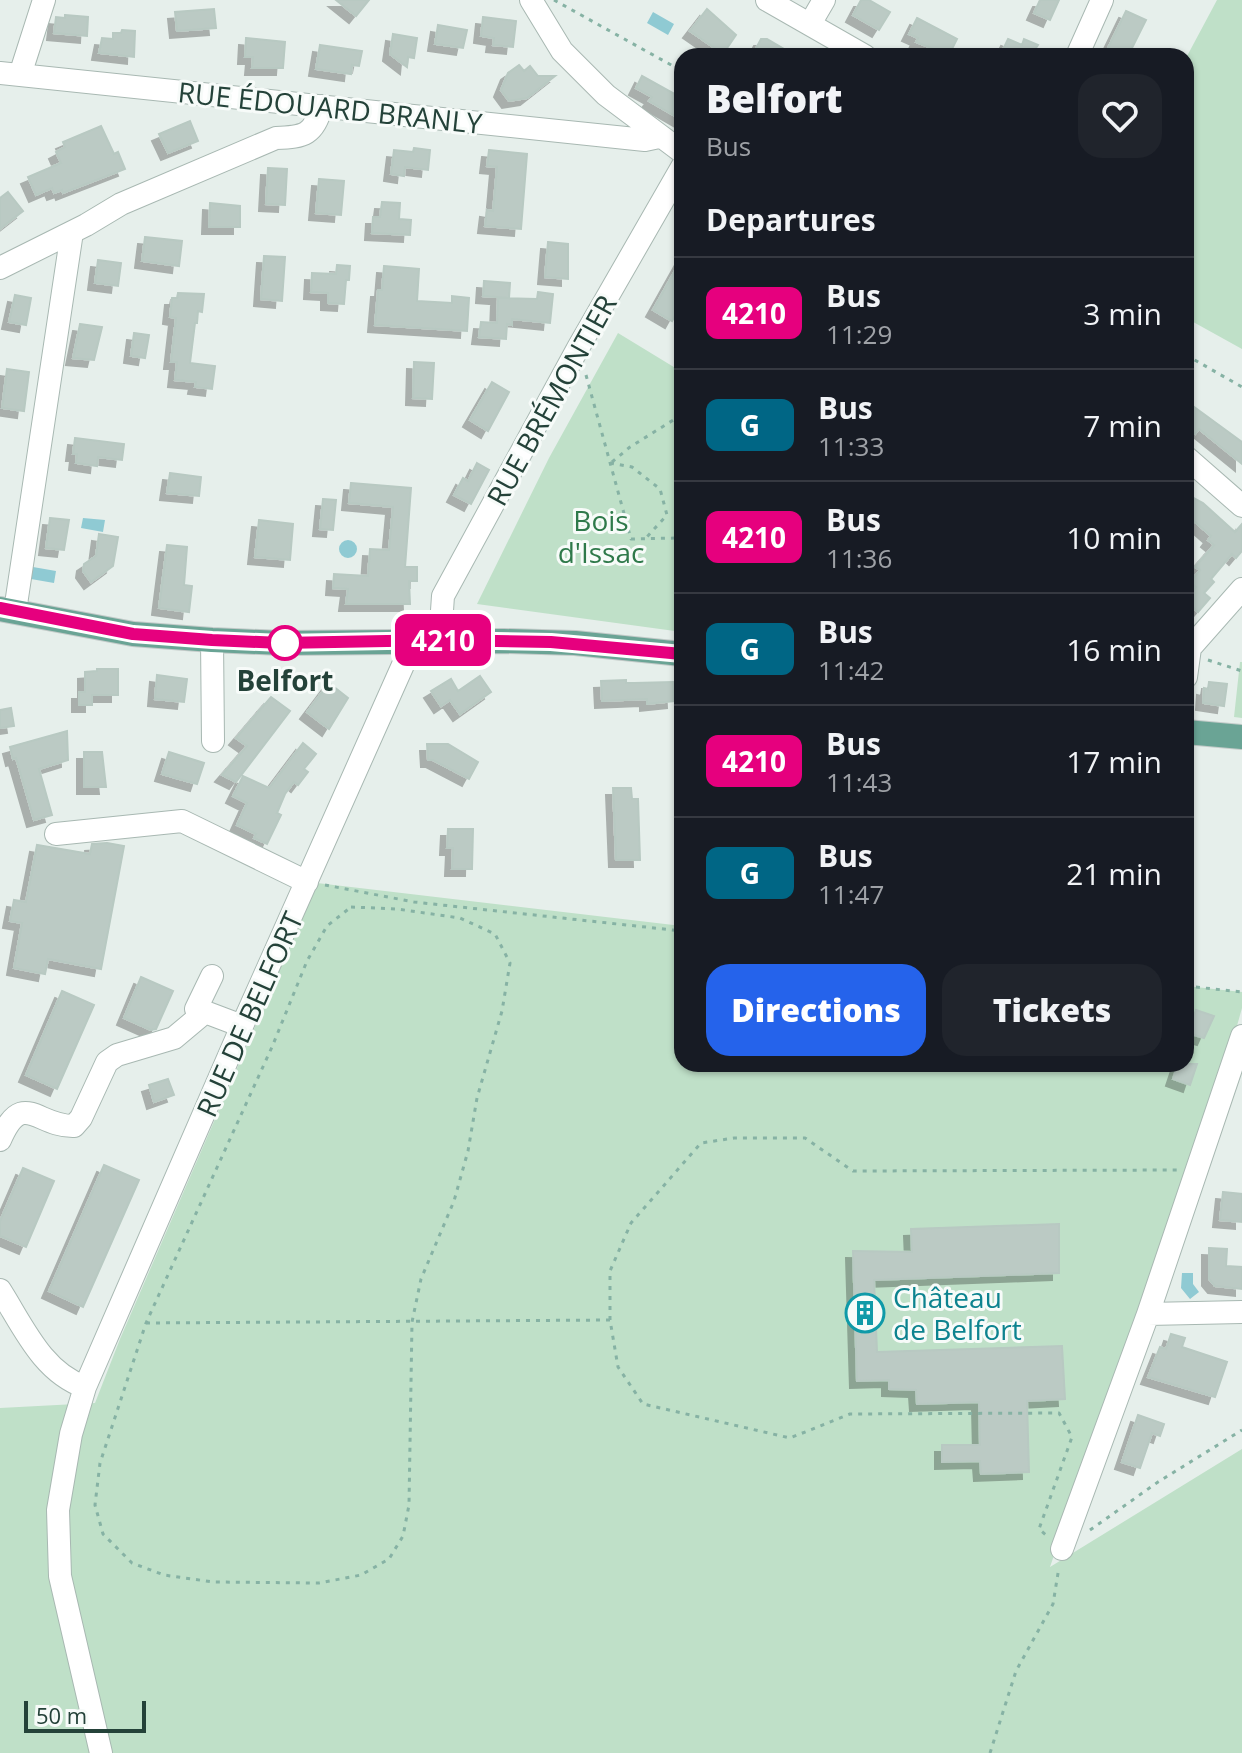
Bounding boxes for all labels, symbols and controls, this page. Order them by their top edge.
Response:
street label: RUE ÉDOUARD BRANLY [176,72,484,142]
text: Belfort [706,72,843,124]
button: heart [1078,74,1162,158]
text: Bus [706,128,751,164]
text: Departures [706,199,876,240]
text: Bus [826,275,881,316]
street label: RUE BRÉMONTIER [477,288,625,512]
text: 3 min [1083,293,1162,334]
text: 4210 [722,294,786,332]
text: 11:29 [826,316,892,352]
text: Bus [818,387,873,428]
text: 7 min [1083,405,1162,446]
text: G [740,406,760,444]
text: 11:33 [818,428,884,464]
text: Bus [826,499,881,540]
park label: Bois d'Issac [558,501,644,571]
text: 10 min [1066,517,1162,558]
text: 4210 [722,518,786,556]
text: 11:36 [826,540,892,576]
text: Bus [818,611,873,652]
line badge: 4210 [387,614,499,666]
text: 4210 [411,621,475,659]
marker: Belfort [268,626,302,660]
text: 16 min [1066,629,1162,670]
text: G [740,630,760,668]
text: 11:42 [818,652,884,688]
place label: Belfort [237,661,333,699]
text: Bus [826,723,881,764]
text: 17 min [1066,741,1162,782]
text: 4210 [722,742,786,780]
text: 11:43 [826,764,892,800]
text: Bus [818,835,873,876]
text: 21 min [1066,853,1162,894]
text: G [740,854,760,892]
text: 11:47 [818,876,884,912]
street label: RUE DE BELFORT [187,905,312,1123]
button: Directions [706,964,926,1056]
button: Tickets [942,964,1162,1056]
place label: Château de Belfort [893,1278,1022,1348]
building icon: Château de Belfort [844,1292,886,1334]
scale bar [24,1697,146,1733]
text: 50 m [36,1700,87,1730]

